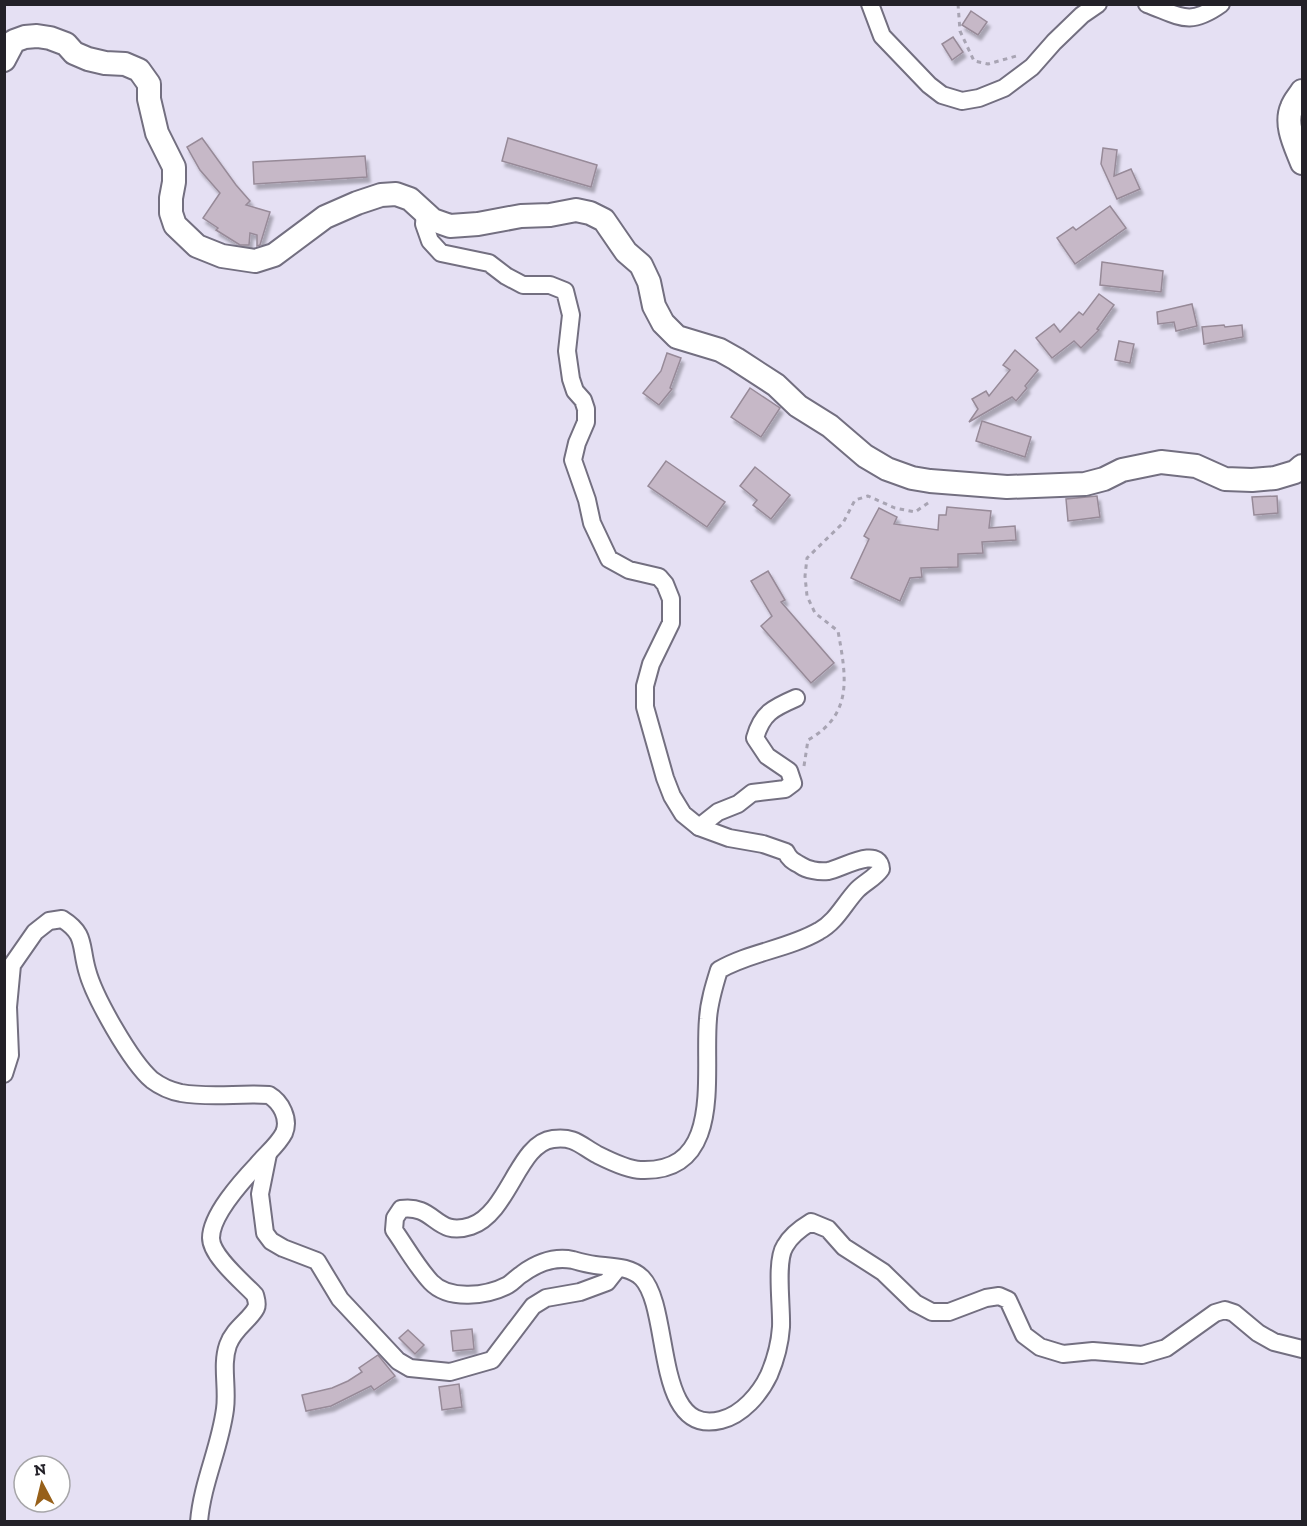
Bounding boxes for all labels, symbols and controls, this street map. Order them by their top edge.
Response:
north arrow [12,1454,72,1514]
text: N [33,1459,47,1480]

